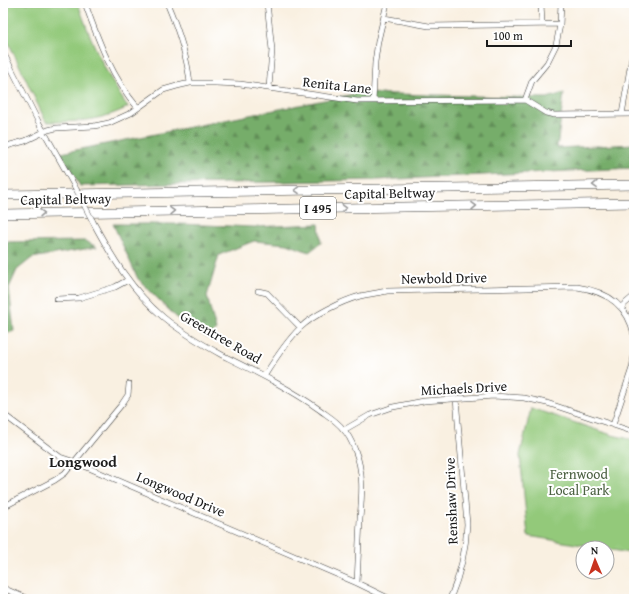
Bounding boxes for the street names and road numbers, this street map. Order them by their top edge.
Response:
street label: Renita Lane [302,71,373,99]
street label: Capital Beltway [344,182,436,204]
street label: Capital Beltway [20,188,112,210]
road number: I 495 [300,197,336,219]
street label: Newbold Drive [401,267,488,289]
street label: Greentree Road [177,306,266,369]
street label: Michaels Drive [420,376,508,400]
street label: Renshaw Drive [439,457,463,545]
street label: Longwood Drive [133,466,229,522]

